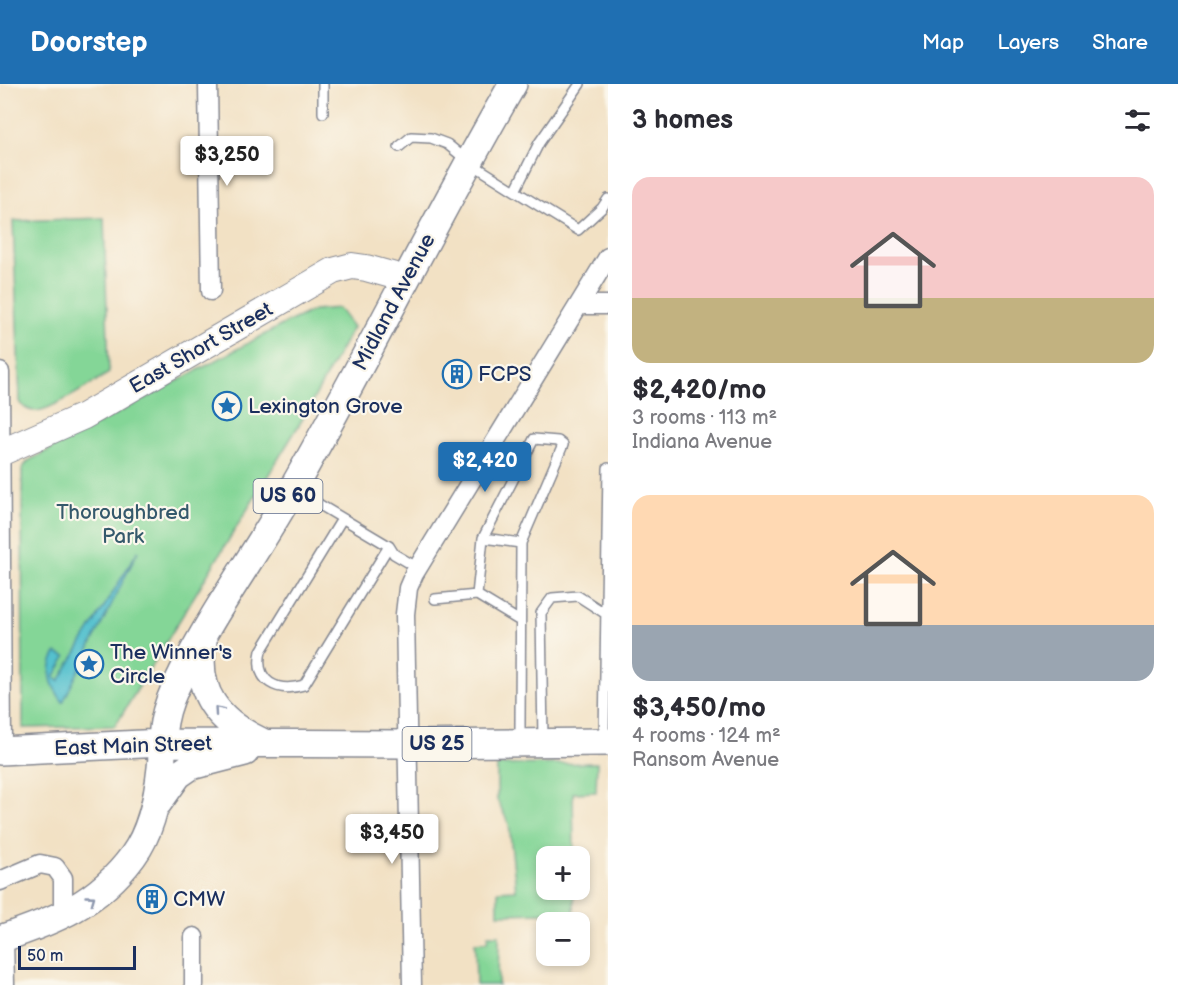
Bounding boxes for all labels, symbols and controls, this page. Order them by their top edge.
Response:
text: Doorstep [30,26,147,59]
text: Map [922,30,964,55]
text: Layers [997,30,1059,55]
text: Share [1092,30,1148,55]
icon: filters [1121,104,1154,137]
text: 3 homes [632,105,733,136]
pin: $3,250 [178,136,276,187]
text: $3,250 [194,143,260,167]
icon: home [839,216,947,324]
street label: Midland Avenue [347,229,441,375]
street label: East Short Street [125,297,278,399]
building icon: FCPS [441,358,473,390]
place label: FCPS [478,362,531,387]
text: $2,420/mo [632,375,766,406]
place icon: Lexington Grove [211,390,243,422]
place label: Lexington Grove [248,394,403,419]
text: 3 rooms · 113 m² [632,406,777,430]
text: Indiana Avenue [632,430,772,454]
pin: $2,420 [436,442,534,493]
text: $2,420 [452,449,518,473]
road number: US 60 [254,479,322,513]
park label: Thoroughbred Park [56,500,190,549]
icon: home [839,534,947,642]
place label: The Winner's Circle [110,640,232,689]
place icon: The Winner's Circle [73,648,105,680]
text: $3,450/mo [632,693,766,724]
one-way arrow [214,707,225,717]
text: 4 rooms · 124 m² [632,724,781,748]
road number: US 25 [402,727,472,761]
street label: East Main Street [54,731,213,761]
text: Ransom Avenue [632,748,779,772]
pin: $3,450 [343,814,441,865]
text: $3,450 [359,821,425,845]
map controls [536,846,590,966]
button: + [536,846,590,900]
building icon: CMW [136,883,168,915]
place label: CMW [173,887,225,912]
one-way arrow [85,895,96,906]
button: − [536,912,590,966]
scale bar [18,943,136,970]
text: 50 m [27,947,63,966]

